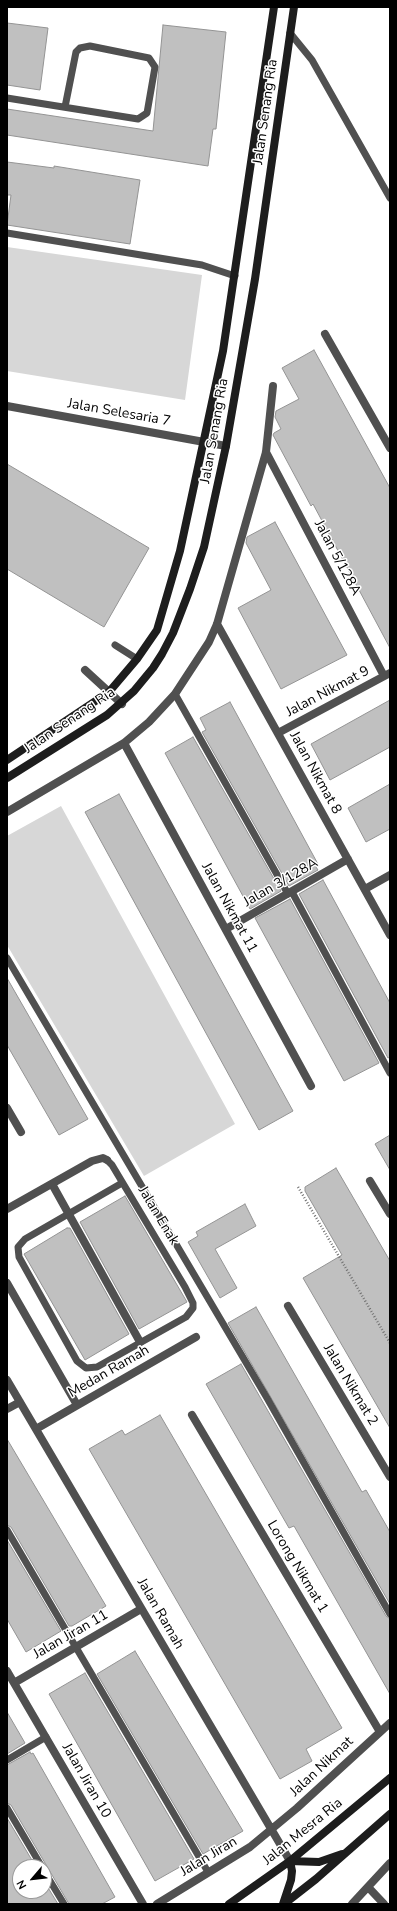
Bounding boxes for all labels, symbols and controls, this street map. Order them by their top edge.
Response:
street label: Jalan Senang Ria [250,58,282,166]
street label: Jalan Senang Ria [197,377,233,485]
street label: Jalan Selesaria 7 [66,396,172,430]
street label: Jalan 5/128A [310,517,364,599]
street label: Jalan Nikmat 9 [283,663,373,721]
street label: Jalan Senang Ria [21,684,119,758]
street label: Jalan Nikmat 8 [285,729,345,817]
street label: Jalan 3/128A [241,855,321,911]
street label: Jalan Nikmat 11 [197,860,261,956]
street label: Jalan Enak [134,1184,182,1248]
street label: Jalan Nikmat 2 [319,1341,381,1429]
street label: Medan Ramah [66,1342,152,1402]
street label: Lorong Nikmat 1 [263,1518,331,1616]
street label: Jalan Ramah [133,1576,187,1652]
street label: Jalan Jiran 11 [31,1607,111,1663]
street label: Jalan Nikmat [287,1734,357,1800]
street label: Jalan Jiran 10 [58,1741,114,1821]
street label: Jalan Mesra Ria [260,1795,346,1869]
street label: Jalan Jiran [178,1834,240,1880]
north arrow [12,1859,52,1899]
text: N [13,1877,30,1892]

